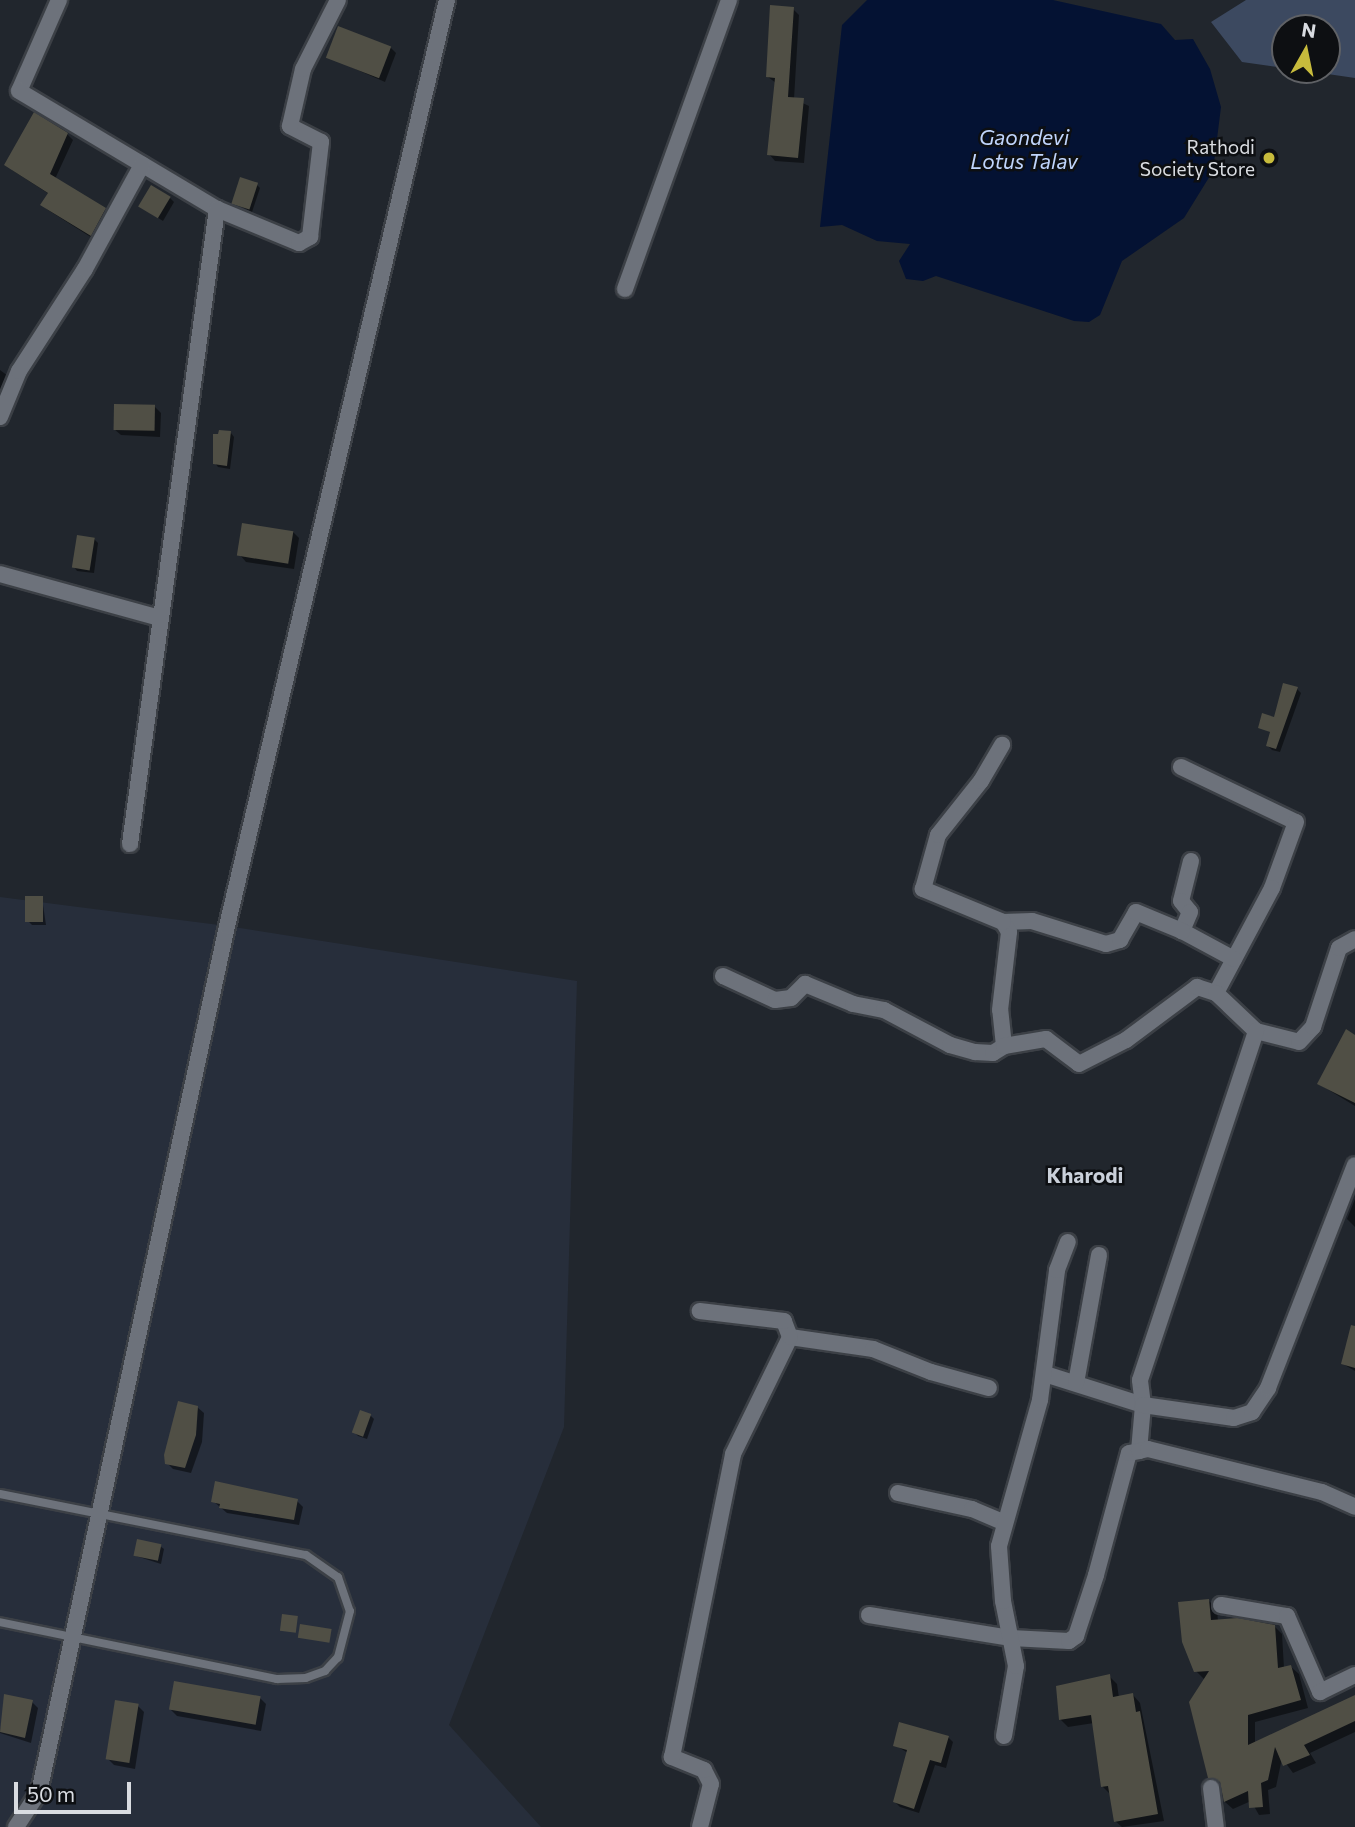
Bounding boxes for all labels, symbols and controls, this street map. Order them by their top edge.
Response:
north arrow [1271,14,1341,84]
text: N [1300,17,1318,42]
water label: Gaondevi Lotus Talav [970,124,1078,174]
place label: Rathodi Society Store [1140,136,1255,180]
marker: Rathodi Society Store [1261,150,1277,166]
district label: Kharodi [1047,1162,1123,1188]
scale bar [18,1768,135,1812]
text: 50 m [27,1781,75,1806]

